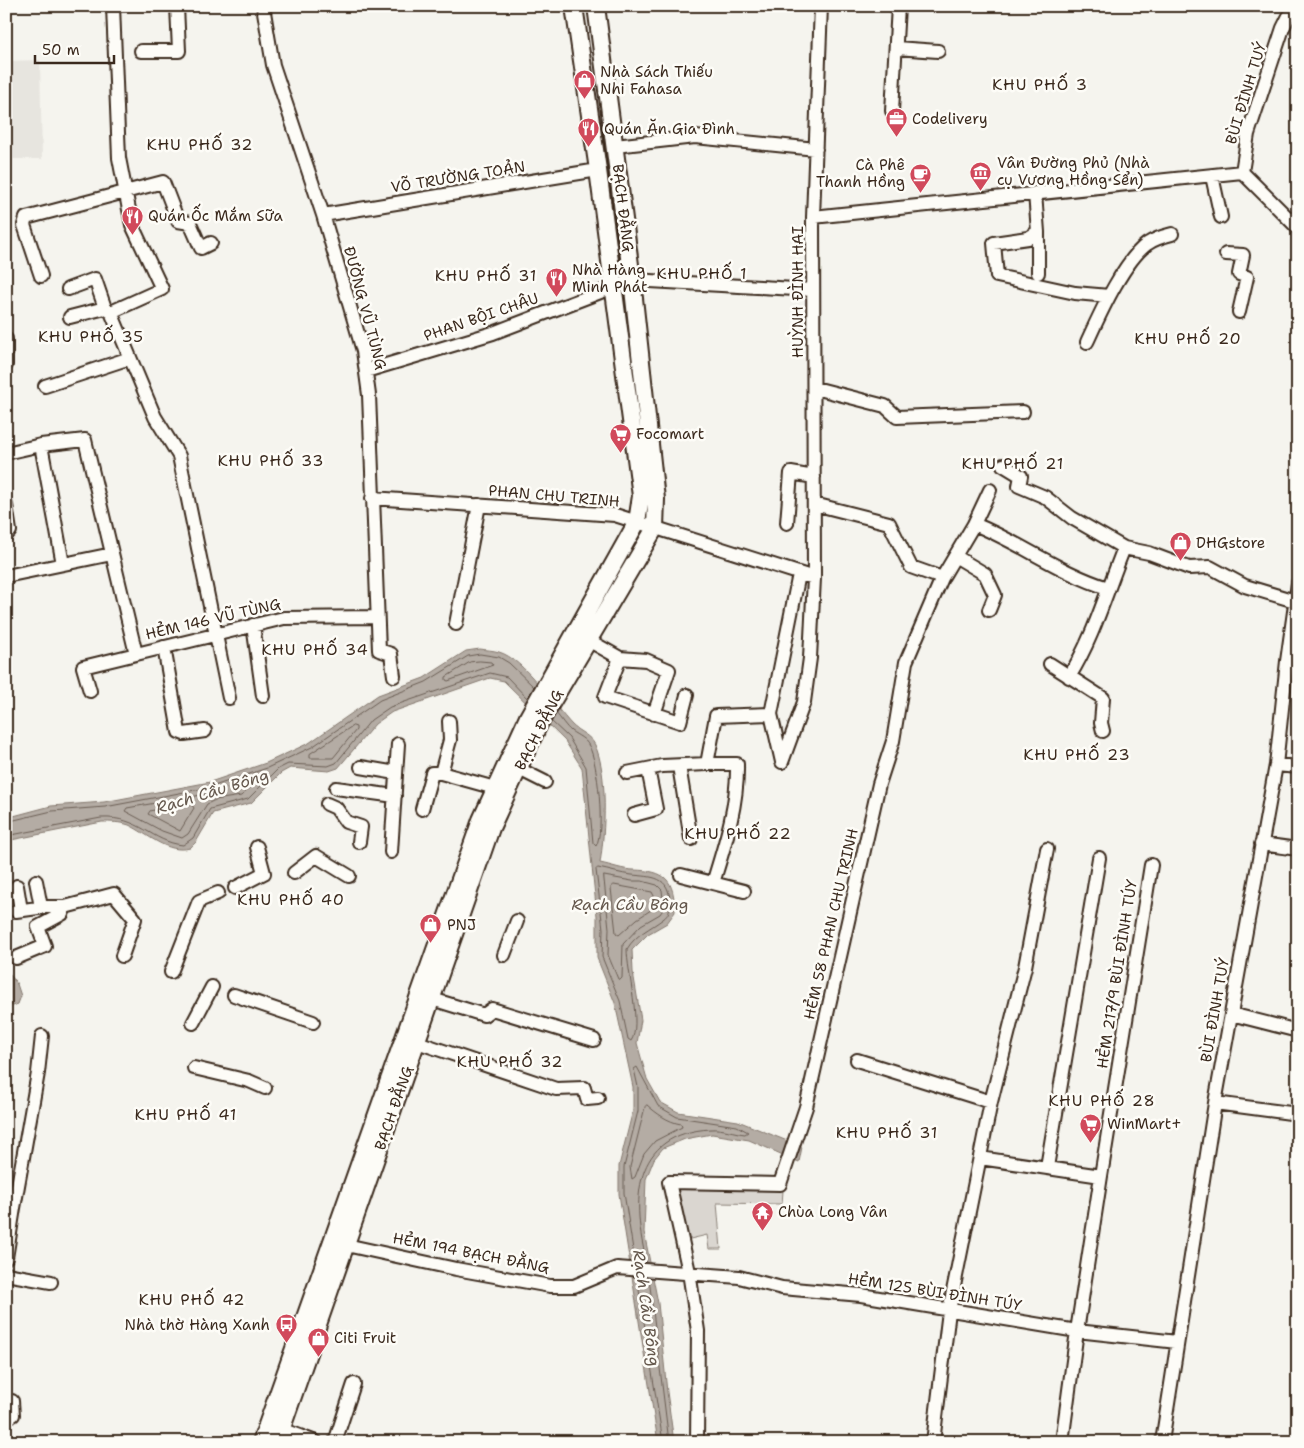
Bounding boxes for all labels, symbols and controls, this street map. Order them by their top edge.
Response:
scale bar [35,32,114,64]
street label: BÙI ĐÌNH TUÝ [1220,39,1271,147]
text: 50 m [42,40,80,60]
place label: Nhà Sách Thiếu Nhi Fahasa [600,62,713,99]
shop icon: Nhà Sách Thiếu Nhi Fahasa [572,69,596,100]
district label: KHU PHỐ 3 [992,72,1088,95]
office icon: Codelivery [884,107,908,138]
place label: Codelivery [912,109,988,129]
restaurant icon: Quán Ăn Gia Đình [576,117,600,148]
place label: Quán Ăn Gia Đình [604,118,735,139]
district label: KHU PHỐ 32 [146,132,254,155]
place label: Vân Đường Phủ (Nhà cụ Vương Hồng Sển) [997,153,1150,190]
street label: VÕ TRƯỜNG TOẢN [389,155,527,197]
place label: Cà Phê Thanh Hồng [816,155,905,192]
museum icon: Vân Đường Phủ (Nhà cụ Vương Hồng Sển) [969,160,993,191]
cafe icon: Cà Phê Thanh Hồng [909,162,933,193]
street label: BẠCH ĐẰNG [608,163,641,253]
place label: Quán Ốc Mắm Sữa [148,203,284,226]
restaurant icon: Quán Ốc Mắm Sữa [120,204,144,235]
street label: HUỲNH ĐÌNH HAI [787,226,808,358]
street label: ĐƯỜNG VŨ TÙNG [339,244,393,372]
place label: Nhà Hàng Minh Phát [572,260,647,297]
district label: KHU PHỐ 1 [656,261,748,284]
district label: KHU PHỐ 31 [435,263,537,286]
restaurant icon: Nhà Hàng Minh Phát [544,267,568,298]
street label: PHAN BỘI CHÂU [421,287,541,346]
district label: KHU PHỐ 35 [38,324,144,347]
district label: KHU PHỐ 20 [1134,326,1242,349]
supermarket icon: Focomart [608,422,632,453]
place label: Focomart [636,424,704,444]
district label: KHU PHỐ 33 [217,448,325,471]
district label: KHU PHỐ 21 [962,451,1064,474]
street label: PHAN CHU TRINH [488,480,620,512]
shop icon: DHGstore [1168,531,1192,562]
place label: DHGstore [1196,533,1265,553]
street label: HẺM 146 VŨ TÙNG [143,592,283,644]
district label: KHU PHỐ 34 [261,637,369,660]
street label: BẠCH ĐẰNG [507,685,568,774]
district label: KHU PHỐ 23 [1023,742,1131,765]
water label: Rạch Cầu Bông [153,764,271,819]
district label: KHU PHỐ 22 [684,821,792,844]
street label: HẺM 58 PHAN CHU TRINH [797,826,863,1022]
street label: HẺM 217/9 BÙI ĐÌNH TÚY [1090,878,1142,1070]
district label: KHU PHỐ 40 [237,887,345,910]
water label: Rạch Cầu Bông [571,894,689,915]
shop icon: PNJ [419,913,443,944]
place label: PNJ [447,915,476,935]
street label: BÙI ĐÌNH TUÝ [1195,956,1234,1064]
district label: KHU PHỐ 32 [456,1049,564,1072]
street label: BẠCH ĐẰNG [367,1062,418,1153]
district label: KHU PHỐ 28 [1048,1088,1156,1111]
district label: KHU PHỐ 41 [135,1102,237,1125]
supermarket icon: WinMart+ [1079,1112,1103,1143]
place label: WinMart+ [1107,1114,1182,1134]
district label: KHU PHỐ 31 [836,1120,938,1143]
temple icon: Chùa Long Vân [750,1200,774,1231]
place label: Chùa Long Vân [778,1202,887,1222]
street label: HẺM 194 BẠCH ĐẰNG [391,1225,552,1278]
water label: Rạch Cầu Bông [628,1249,665,1368]
street label: HẺM 125 BÙI ĐÌNH TÚY [847,1266,1024,1316]
district label: KHU PHỐ 42 [139,1287,245,1310]
bus stop icon: Nhà thờ Hàng Xanh [274,1313,298,1344]
place label: Nhà thờ Hàng Xanh [125,1315,270,1335]
shop icon: Citi Fruit [306,1326,330,1357]
place label: Citi Fruit [334,1328,396,1348]

